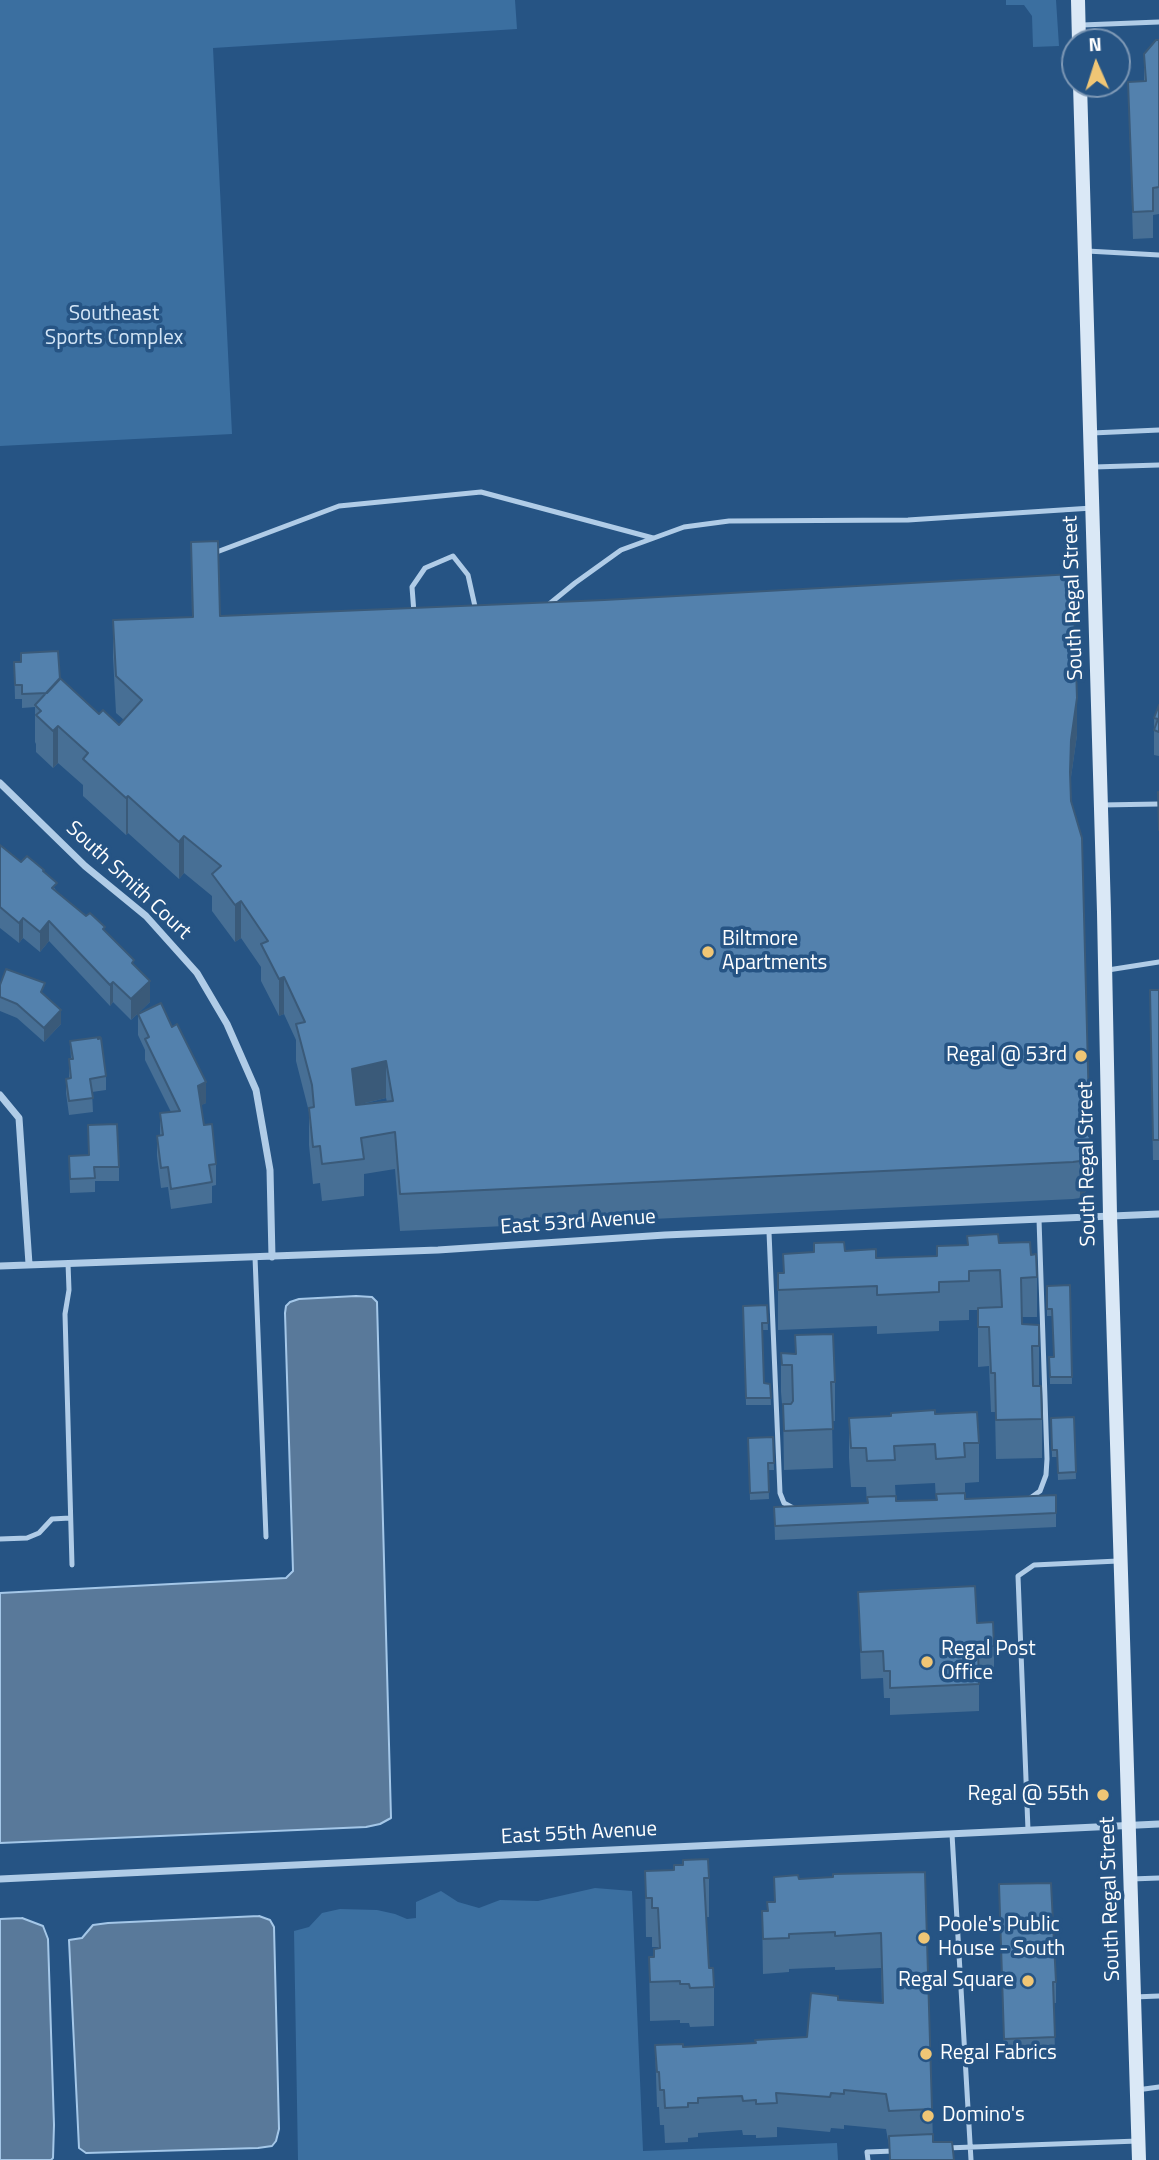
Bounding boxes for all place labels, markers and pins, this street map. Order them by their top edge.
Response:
place label: Biltmore Apartments [722,927,827,977]
marker: Biltmore Apartments [700,944,716,960]
place label: Regal @ 53rd [946,1043,1067,1069]
marker: Regal @ 53rd [1073,1048,1089,1064]
place label: Regal Post Office [941,1637,1036,1687]
marker: Regal Post Office [919,1654,935,1670]
place label: Regal @ 55th [968,1782,1089,1808]
marker: Regal @ 55th [1095,1787,1111,1803]
place label: Poole's Public House - South [938,1913,1065,1963]
marker: Poole's Public House - South [916,1930,932,1946]
place label: Regal Square [898,1968,1014,1994]
marker: Regal Square [1020,1973,1036,1989]
place label: Regal Fabrics [940,2041,1057,2067]
marker: Regal Fabrics [918,2046,934,2062]
place label: Domino's [942,2103,1025,2129]
marker: Domino's [920,2108,936,2124]

